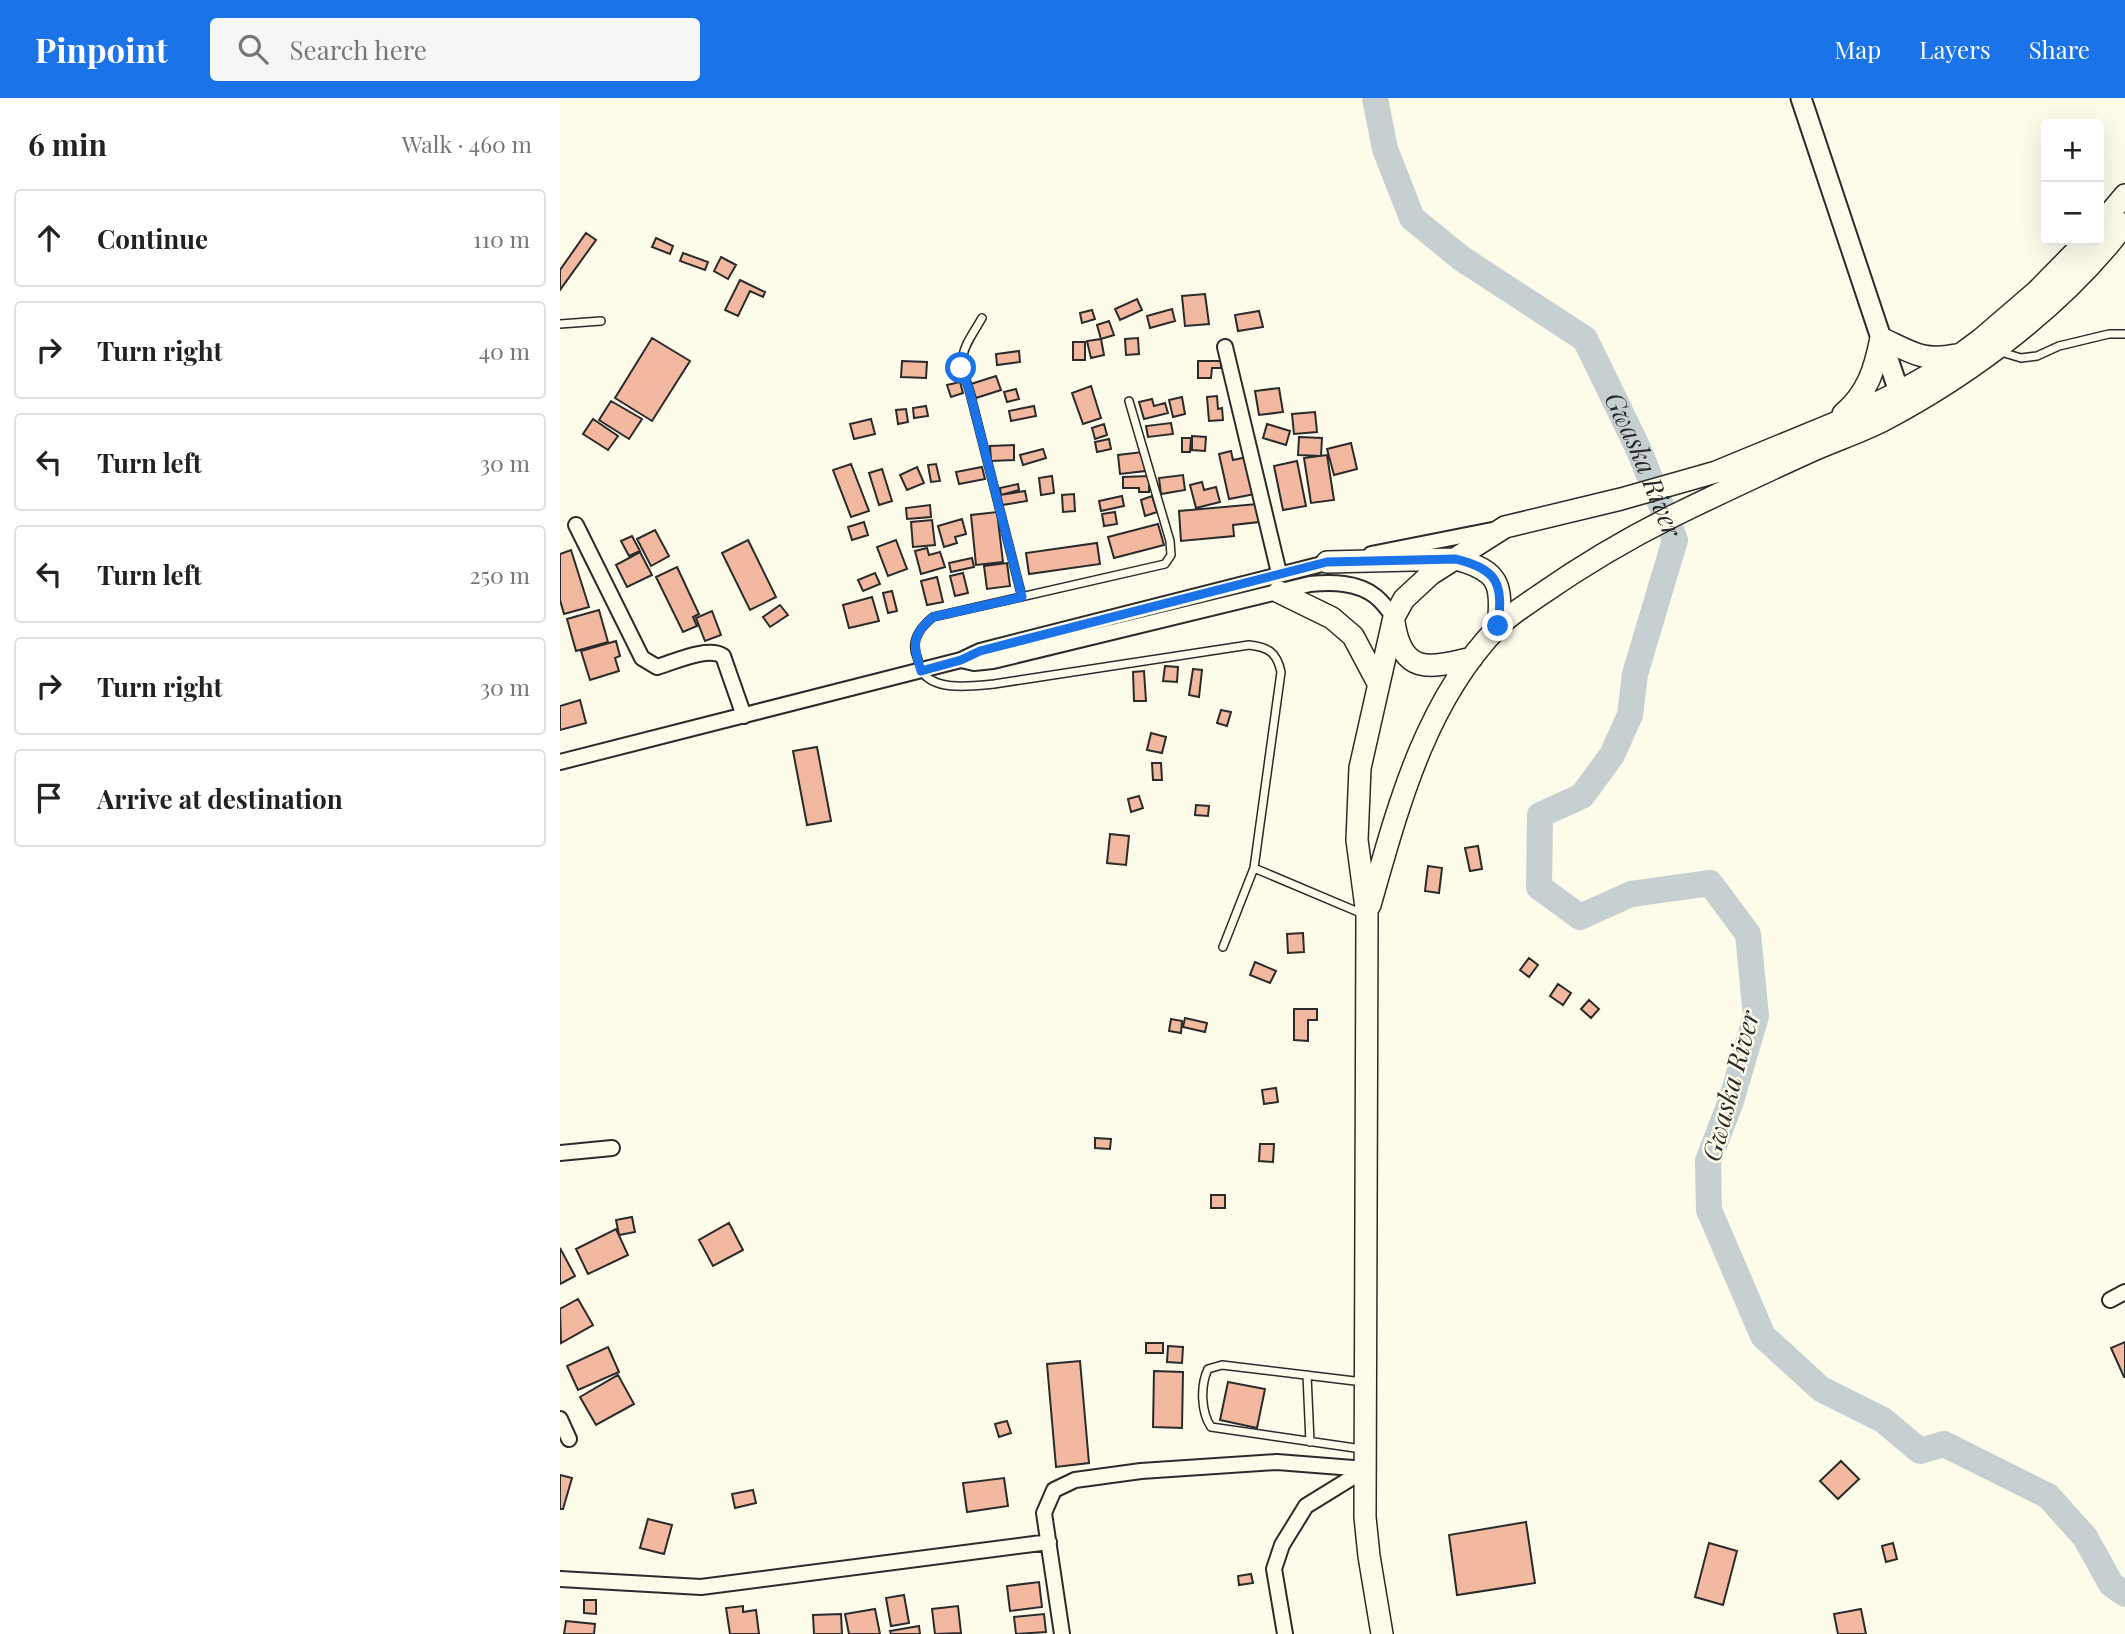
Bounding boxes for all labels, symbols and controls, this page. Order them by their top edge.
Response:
search box [210,18,700,81]
text: Pinpoint [35,27,168,71]
icon: search [234,30,272,68]
text: Search here [290,32,427,67]
text: Map [1835,33,1881,65]
text: Layers [1919,33,1991,65]
text: Share [2029,33,2090,65]
map controls [2041,119,2104,245]
button: + [2041,119,2104,182]
text: 6 min [28,124,107,164]
text: Walk · 460 m [402,128,532,159]
button: − [2041,182,2104,245]
icon: ahead [30,219,68,257]
text: Continue [97,221,208,256]
text: 110 m [473,223,530,254]
icon: right [30,331,68,369]
text: Turn right [97,333,223,368]
text: 40 m [479,335,530,366]
route start [945,352,976,383]
water label: Gwaska River [1597,386,1691,543]
icon: left [30,443,68,481]
text: Turn left [97,445,202,480]
text: 30 m [480,447,530,478]
icon: left [30,555,68,593]
text: Turn left [97,557,202,592]
text: 250 m [469,559,530,590]
route end [1482,610,1513,641]
icon: right [30,667,68,705]
text: Turn right [97,669,223,704]
text: 30 m [480,671,530,702]
icon: arrive [30,779,68,817]
text: Arrive at destination [97,781,343,816]
water label: Gwaska River [1693,1006,1767,1165]

